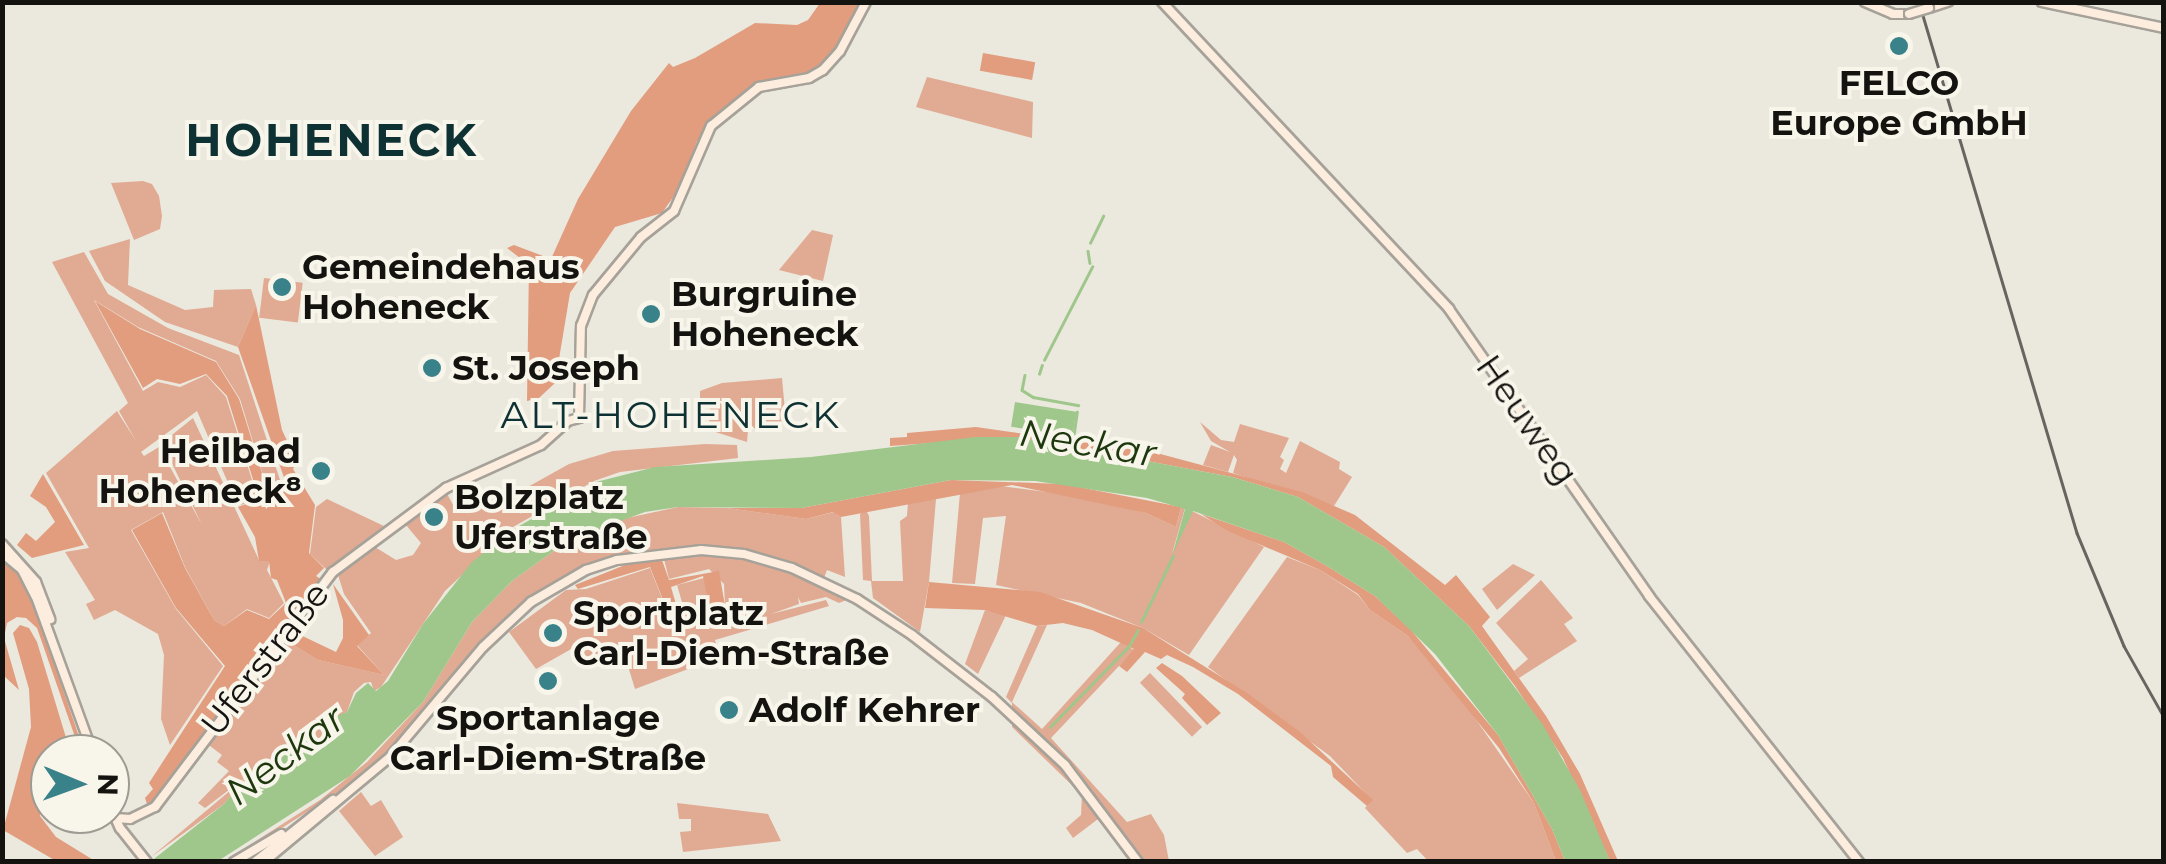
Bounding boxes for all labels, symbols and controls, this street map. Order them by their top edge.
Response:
marker: FELCO Europe GmbH [1888,35,1910,57]
place label: FELCO Europe GmbH [1770,62,2028,144]
district label: HOHENECK [185,113,479,167]
place label: Gemeindehaus Hoheneck [302,246,580,328]
place label: Burgruine Hoheneck [671,273,859,355]
marker: Gemeindehaus Hoheneck [271,276,293,298]
marker: Burgruine Hoheneck [640,303,662,325]
place label: St. Joseph [452,347,640,389]
street label: Heuweg [1467,347,1587,493]
marker: St. Joseph [421,357,443,379]
district label: ALT-HOHENECK [500,392,842,438]
water label: Neckar [1016,410,1160,476]
place label: Heilbad Hoheneck⁸ [98,430,301,512]
marker: Heilbad Hoheneck⁸ [310,460,332,482]
place label: Bolzplatz Uferstraße [454,476,648,558]
marker: Bolzplatz Uferstraße [423,506,445,528]
street label: Uferstraße [192,574,338,744]
place label: Sportplatz Carl-Diem-Straße [573,592,889,674]
marker: Sportplatz Carl-Diem-Straße [542,622,564,644]
marker: Sportanlage Carl-Diem-Straße [537,670,559,692]
place label: Adolf Kehrer [749,689,980,731]
water label: Neckar [216,695,354,815]
place label: Sportanlage Carl-Diem-Straße [390,697,706,779]
marker: Adolf Kehrer [718,699,740,721]
north arrow [30,734,130,834]
text: N [91,773,125,796]

